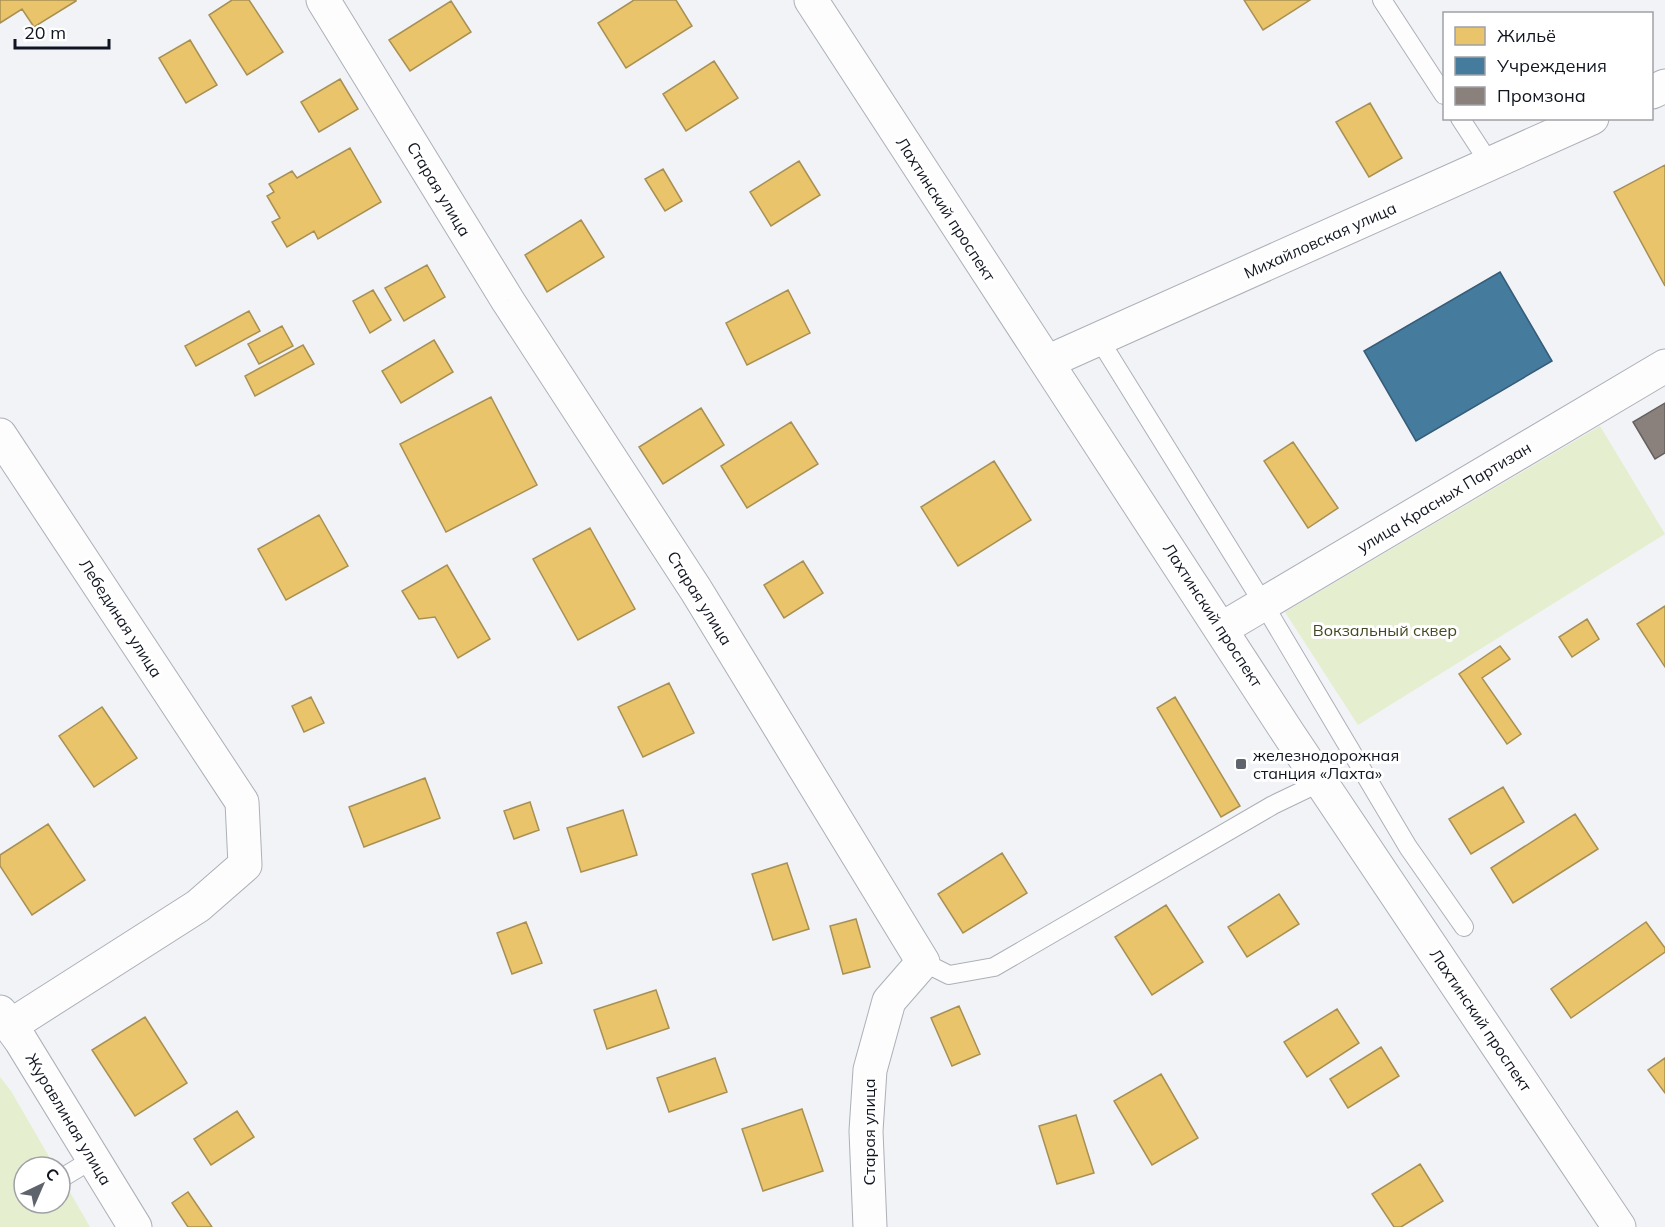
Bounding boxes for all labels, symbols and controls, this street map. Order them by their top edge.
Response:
scale bar [15,12,110,50]
legend [1443,12,1653,120]
text: 20 m [24,21,66,44]
text: Жильё [1497,24,1556,47]
text: Учреждения [1496,54,1607,77]
text: Промзона [1497,84,1586,107]
street label: Лахтинский проспект [892,133,1000,285]
street label: Старая улица [403,138,475,240]
street label: Михайловская улица [1241,197,1399,283]
street label: улица Красных Партизан [1353,437,1535,557]
street label: Лахтинский проспект [1159,539,1267,691]
street label: Старая улица [663,547,737,649]
street label: Лебединая улица [75,555,167,681]
park label: Вокзальный сквер [1313,620,1457,640]
place label: железнодорожная станция «Лахта» [1253,745,1399,783]
marker: железнодорожная станция «Лахта» [1234,757,1248,771]
street label: Лахтинский проспект [1426,945,1537,1096]
street label: Журавлиная улица [22,1049,116,1189]
street label: Старая улица [859,1078,879,1186]
north arrow [12,1155,72,1215]
text: С [42,1163,63,1185]

